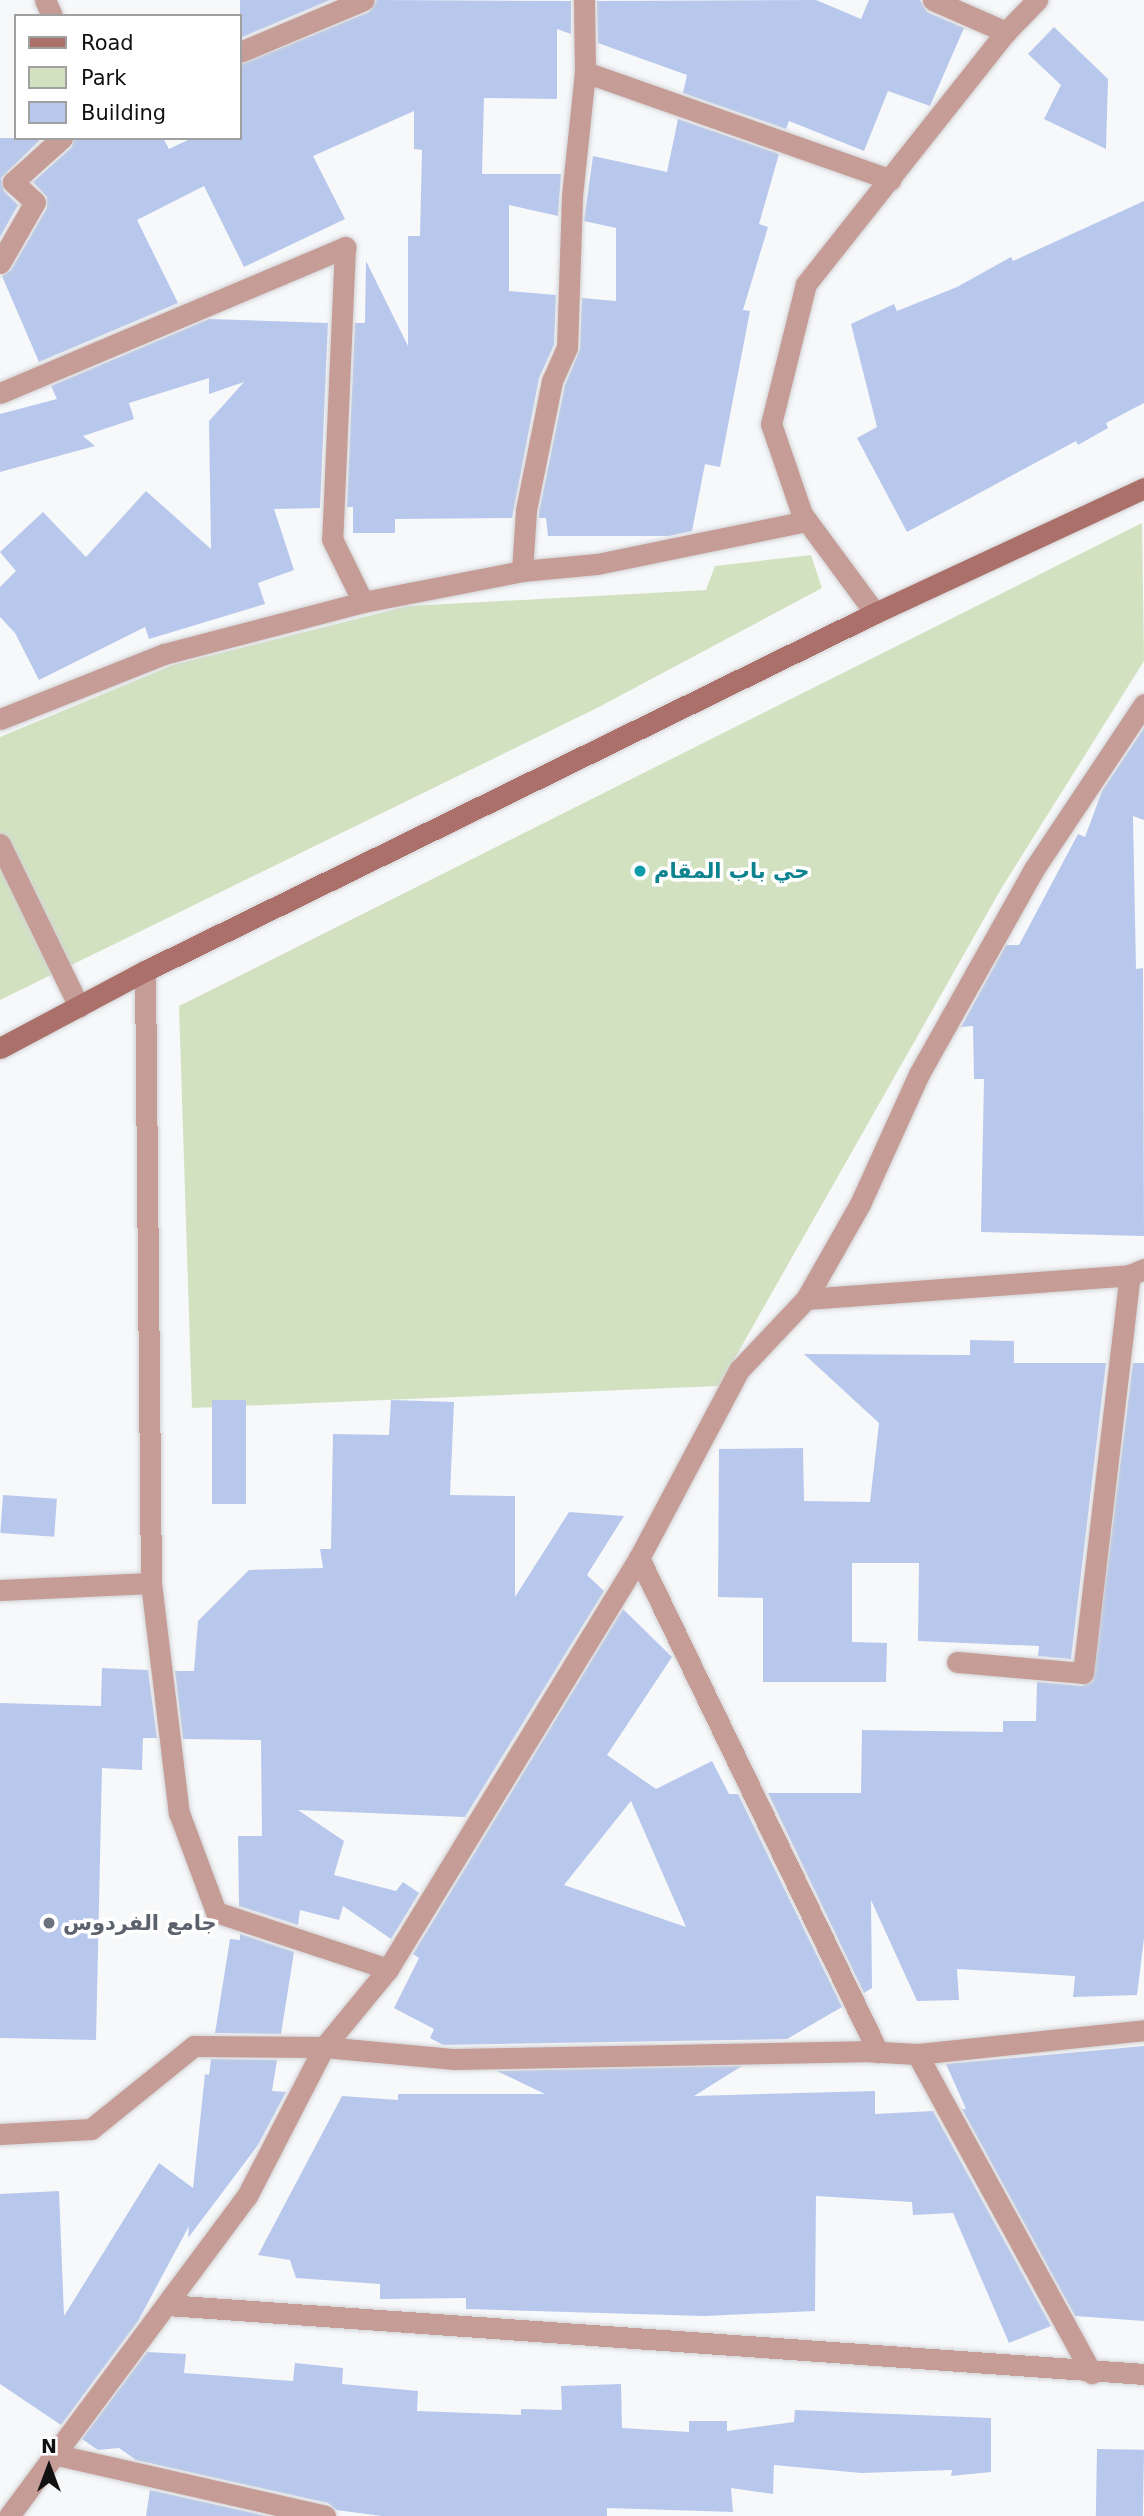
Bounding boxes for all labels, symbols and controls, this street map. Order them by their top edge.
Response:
legend [14,14,242,140]
text: Road [81,31,134,55]
text: Park [81,66,126,90]
text: Building [81,101,166,125]
place label: حي باب المقام [654,858,809,884]
marker: حي باب المقام [632,863,648,879]
place label: جامع الفردوس [63,1910,217,1936]
marker: جامع الفردوس [41,1915,57,1931]
north arrow [14,2432,84,2502]
text: N [41,2435,57,2457]

